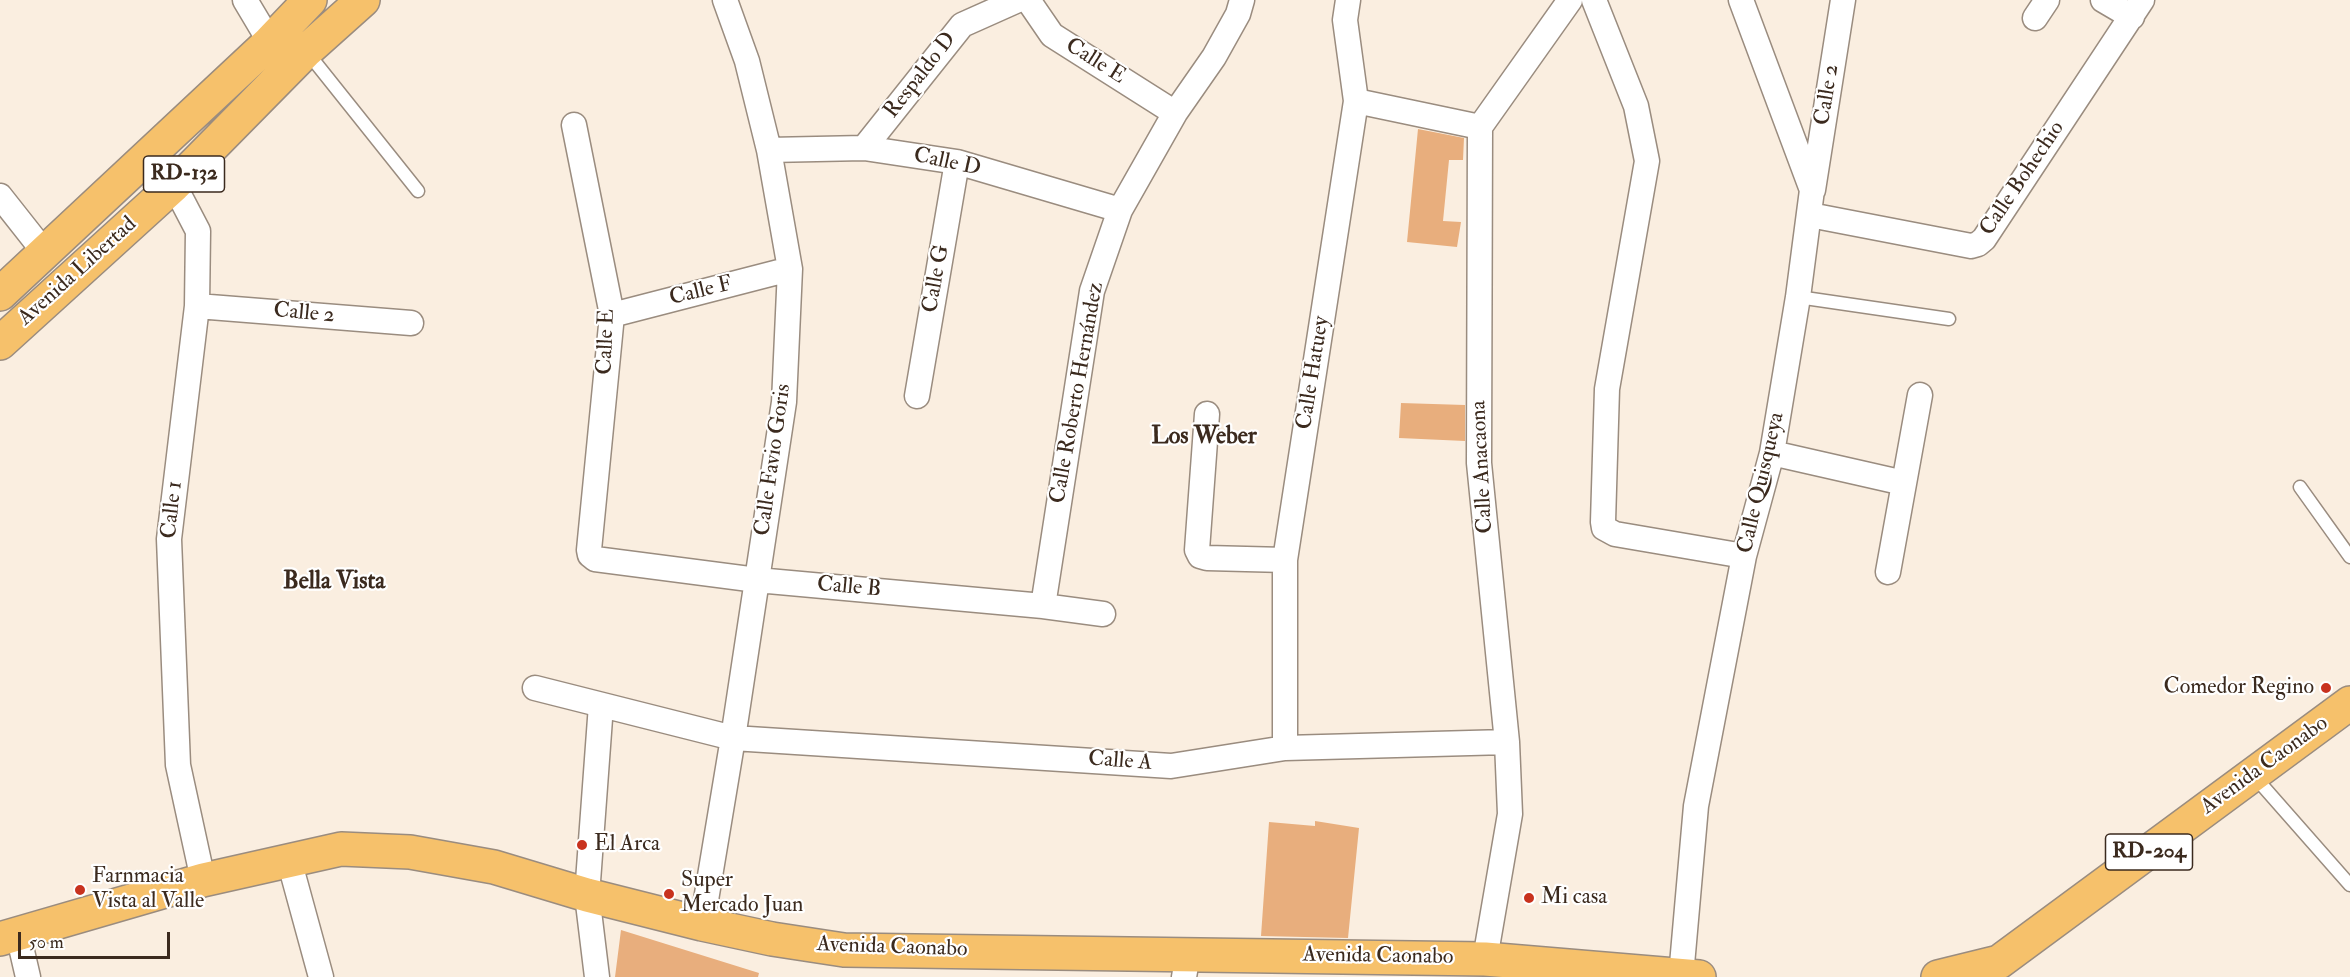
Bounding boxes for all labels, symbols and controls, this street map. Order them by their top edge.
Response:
street label: Respaldo D [879,28,963,124]
street label: Calle E [1060,33,1130,91]
street label: Calle 2 [1810,63,1846,127]
street label: Calle Bohechio [1975,117,2071,241]
street label: Calle D [911,143,983,183]
road number: RD-132 [144,156,225,192]
street label: Avenida Libertad [13,212,143,332]
street label: Calle G [918,243,956,315]
street label: Calle F [667,271,735,313]
street label: Calle Roberto Hernández [1046,280,1110,506]
street label: Calle 2 [272,298,336,330]
street label: Calle E [593,309,621,375]
street label: Calle Hatuey [1292,314,1336,432]
street label: Calle Favio Goris [750,382,798,538]
street label: Calle Anacaona [1466,400,1500,534]
street label: Calle Quisqueya [1733,410,1791,556]
district label: Los Weber [1151,424,1257,452]
street label: Calle 1 [157,480,189,540]
district label: Bella Vista [283,569,385,597]
street label: Calle B [816,572,882,604]
place label: Comedor Regino [2164,675,2314,701]
marker: Comedor Regino [2319,681,2333,695]
street label: Avenida Caonabo [2196,711,2334,821]
street label: Calle A [1087,747,1153,777]
place label: El Arca [594,832,660,858]
road number: RD-204 [2106,834,2192,870]
marker: El Arca [575,838,589,852]
place label: Farnmacia Vista al Valle [92,864,204,915]
place label: Super Mercado Juan [681,868,803,920]
marker: Farnmacia Vista al Valle [73,883,87,897]
place label: Mi casa [1541,885,1607,911]
marker: Super Mercado Juan [662,887,676,901]
marker: Mi casa [1522,891,1536,905]
scale bar [21,920,172,958]
text: 50 m [29,931,64,954]
street label: Avenida Caonabo [816,932,968,964]
street label: Avenida Caonabo [1302,942,1454,972]

